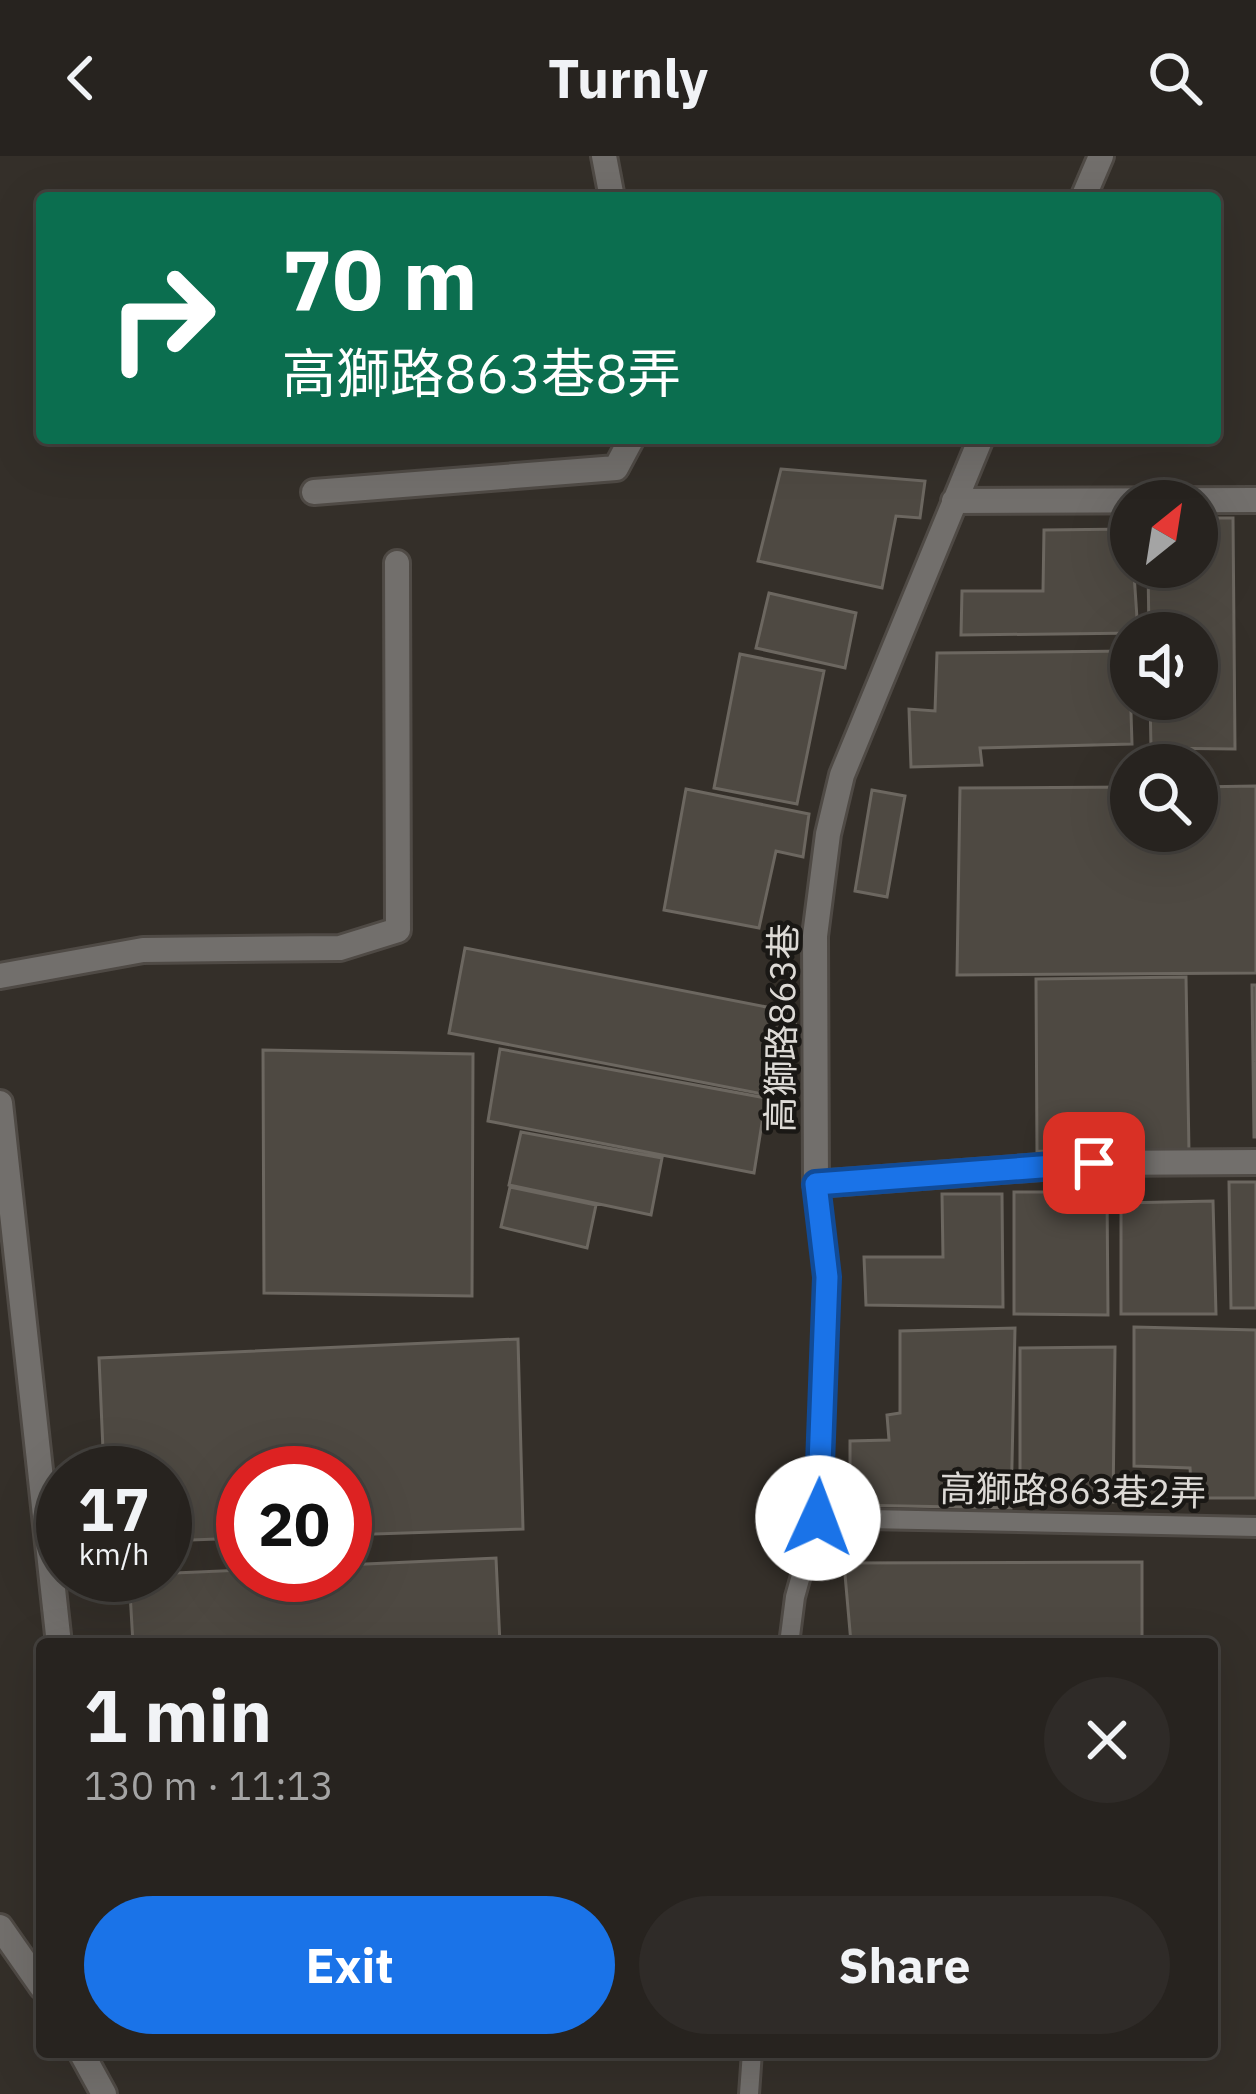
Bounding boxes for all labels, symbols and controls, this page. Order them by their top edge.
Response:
text: Turnly [548,43,708,113]
icon: back [48,45,114,111]
icon: search [1142,45,1208,111]
text: 70 m [282,224,478,333]
icon: right [84,240,240,396]
text: 高獅路863巷8弄 [282,338,682,408]
north arrow [1110,480,1218,588]
map controls [1110,480,1218,852]
button: sound [1110,612,1218,720]
button: search [1110,744,1218,852]
street label: 高獅路863巷 [756,923,806,1133]
pin [1043,1112,1145,1214]
icon: arrive [1061,1130,1127,1196]
speed limit sign: 20 [216,1446,372,1602]
position arrow [755,1455,881,1581]
street label: 高獅路863巷2弄 [939,1464,1207,1516]
text: 17 [78,1469,150,1548]
text: km/h [79,1534,149,1573]
text: 1 min [84,1668,272,1762]
button: close [1044,1677,1170,1803]
text: 130 m · 11:13 [84,1760,334,1811]
button: Exit [84,1896,615,2034]
button: Share [639,1896,1170,2034]

